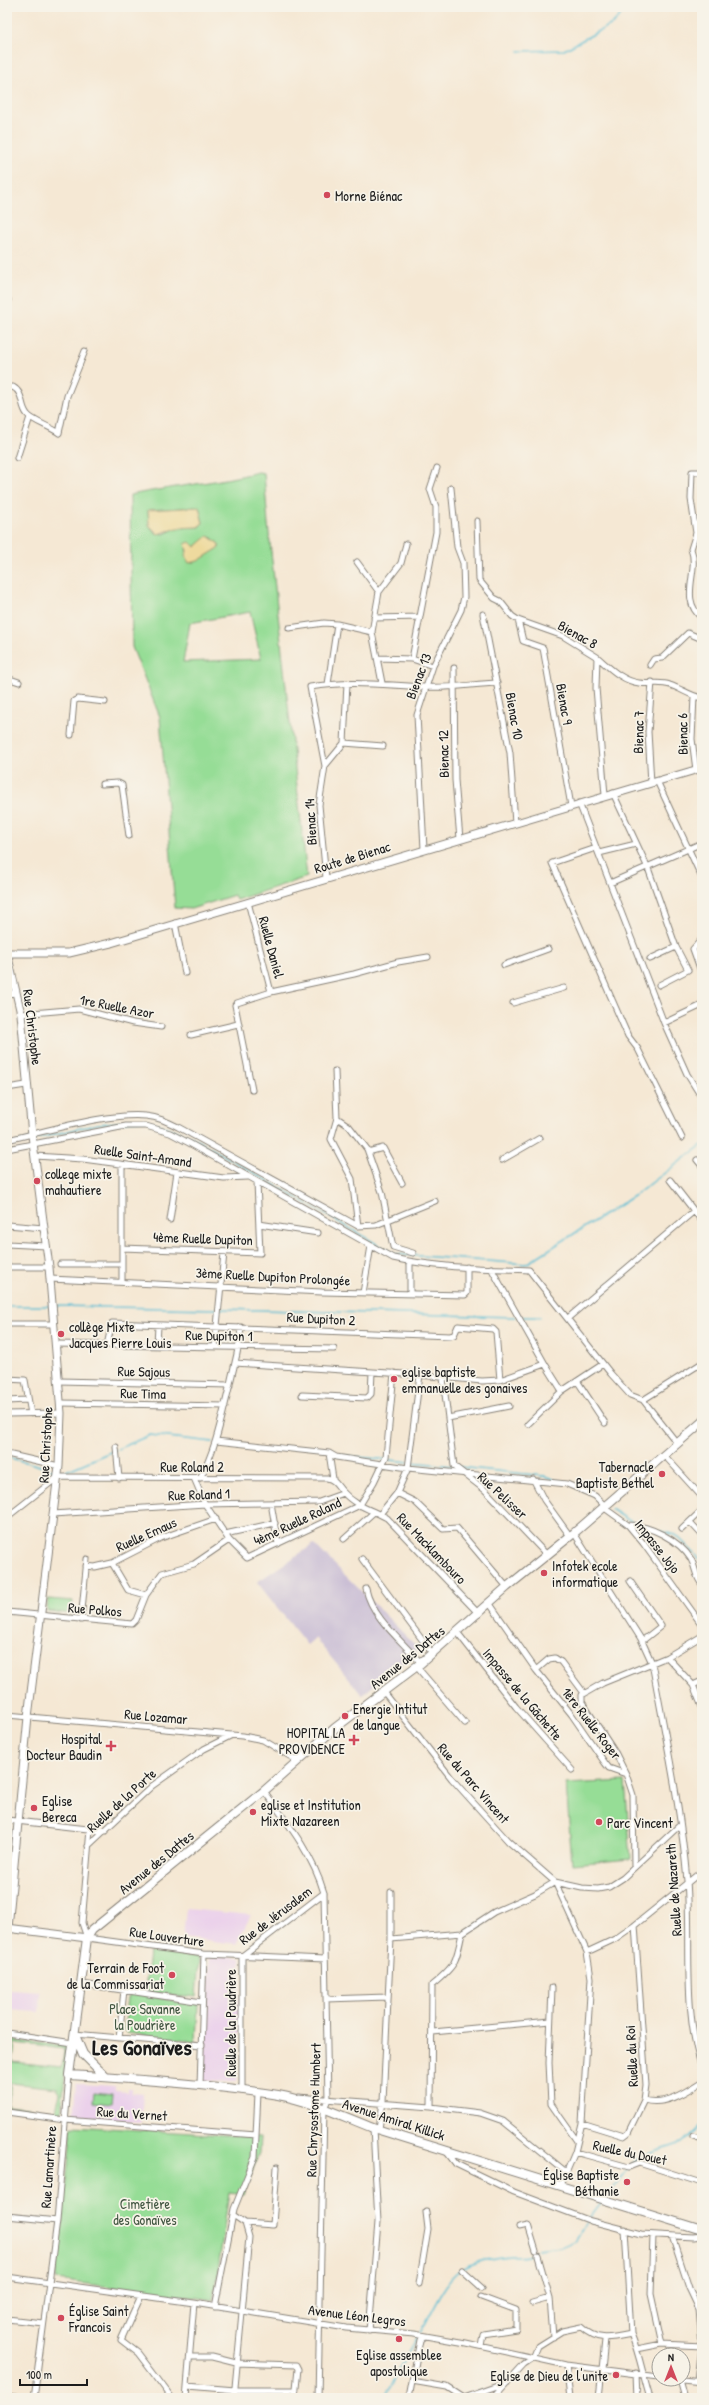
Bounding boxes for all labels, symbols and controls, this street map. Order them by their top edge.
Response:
place label: Morne Biénac [335,186,403,205]
marker: Morne Biénac [322,190,332,200]
street label: Bienac 8 [555,615,601,653]
street label: Bienac 13 [401,650,435,702]
street label: Bienac 9 [552,682,578,726]
street label: Bienac 10 [502,691,528,741]
street label: Bienac 7 [628,710,648,754]
street label: Bienac 6 [672,713,692,755]
street label: Bienac 12 [433,729,453,778]
street label: Bienac 14 [299,798,321,846]
street label: Route de Bienac [312,836,393,878]
street label: Ruelle Daniel [255,914,289,980]
street label: Rue Christophe [18,988,47,1066]
street label: 1re Ruelle Azor [78,989,156,1023]
street label: Ruelle Saint-Amand [93,1139,193,1171]
place label: college mixte mahautiere [45,1164,112,1199]
marker: college mixte mahautiere [32,1176,42,1186]
street label: 4ème Ruelle Dupiton [153,1227,253,1250]
street label: 3ème Ruelle Dupiton Prolongée [195,1262,351,1291]
street label: Rue Dupiton 2 [286,1307,356,1330]
place label: collège Mixte Jacques Pierre Louis [69,1317,171,1353]
street label: Rue Dupiton 1 [185,1325,253,1346]
marker: collège Mixte Jacques Pierre Louis [56,1329,66,1339]
street label: Rue Sajous [118,1361,170,1382]
place label: eglise baptiste emmanuelle des gonaives [402,1362,527,1398]
marker: eglise baptiste emmanuelle des gonaives [389,1374,399,1384]
street label: Rue Tima [120,1383,166,1403]
street label: Rue Christophe [34,1406,57,1484]
street label: Rue Roland 2 [160,1457,224,1476]
place label: Tabernacle Baptiste Bethel [576,1457,654,1493]
street label: Rue Pelisser [474,1467,532,1523]
marker: Tabernacle Baptiste Bethel [657,1469,667,1479]
street label: Rue Roland 1 [168,1483,230,1505]
street label: 4ème Ruelle Roland [250,1492,344,1550]
street label: Rue Macklambouro [393,1508,471,1588]
street label: Ruelle Emaus [113,1512,179,1556]
street label: Impasse Jojo [630,1515,685,1578]
place label: Infotek ecole informatique [552,1556,619,1592]
marker: Infotek ecole informatique [539,1568,549,1578]
street label: Rue Polkos [67,1597,123,1621]
street label: Avenue des Dattes [366,1621,448,1693]
street label: Impasse de la Gâchette [478,1644,567,1745]
street label: 1ère Ruelle Roger [557,1683,626,1764]
place label: Energie Intitut de langue [353,1699,428,1735]
street label: Rue Lozamar [124,1704,189,1728]
marker: Energie Intitut de langue [340,1711,350,1721]
place label: HOPITAL LA PROVIDENCE [279,1723,345,1758]
place label: Hospital Docteur Baudin [27,1729,102,1764]
marker: HOPITAL LA PROVIDENCE [348,1734,360,1746]
street label: Rue du Parc Vincent [434,1739,514,1827]
marker: Hospital Docteur Baudin [105,1740,117,1752]
street label: Ruelle de la Porte [82,1763,160,1836]
place label: Eglise Bereca [42,1791,77,1826]
place label: eglise et Institution Mixte Nazareen [261,1795,361,1830]
marker: Eglise Bereca [29,1803,39,1813]
marker: eglise et Institution Mixte Nazareen [248,1807,258,1817]
place label: Parc Vincent [607,1813,673,1832]
marker: Parc Vincent [594,1817,604,1827]
street label: Avenue des Dattes [115,1826,197,1898]
street label: Ruelle de Nazareth [660,1843,686,1937]
street label: Rue de Jérusalem [235,1881,315,1949]
street label: Rue Louverture [128,1921,206,1951]
place label: Terrain de Foot de la Commissariat [67,1958,164,1993]
street label: Ruelle de la Poudrière [221,1969,240,2077]
marker: Terrain de Foot de la Commissariat [167,1970,177,1980]
park label: Place Savanne la Poudrière [109,1999,181,2034]
street label: Ruelle du Roi [620,2025,642,2087]
district label: Les Gonaïves [92,2032,192,2062]
street label: Rue Chrysostome Humbert [301,2043,326,2177]
street label: Avenue Amiral Killick [340,2093,448,2145]
street label: Rue du Vernet [96,2101,168,2125]
street label: Rue Lamartinère [36,2125,60,2209]
street label: Ruelle du Douet [591,2135,669,2169]
place label: Église Baptiste Béthanie [543,2165,619,2200]
marker: Église Baptiste Béthanie [622,2177,632,2187]
park label: Cimetière des Gonaïves [113,2194,177,2229]
street label: Avenue Léon Legros [307,2300,407,2331]
place label: Église Saint Francois [68,2301,129,2336]
marker: Église Saint Francois [56,2313,66,2323]
marker: Eglise assemblee apostolique [394,2334,404,2344]
place label: Eglise assemblee apostolique [356,2345,442,2381]
north arrow [651,2347,691,2387]
text: N [668,2350,674,2364]
scale bar [20,2361,87,2387]
text: 100 m [26,2366,52,2383]
place label: Eglise de Dieu de l'unite [490,2366,608,2386]
marker: Eglise de Dieu de l'unite [611,2370,621,2380]

